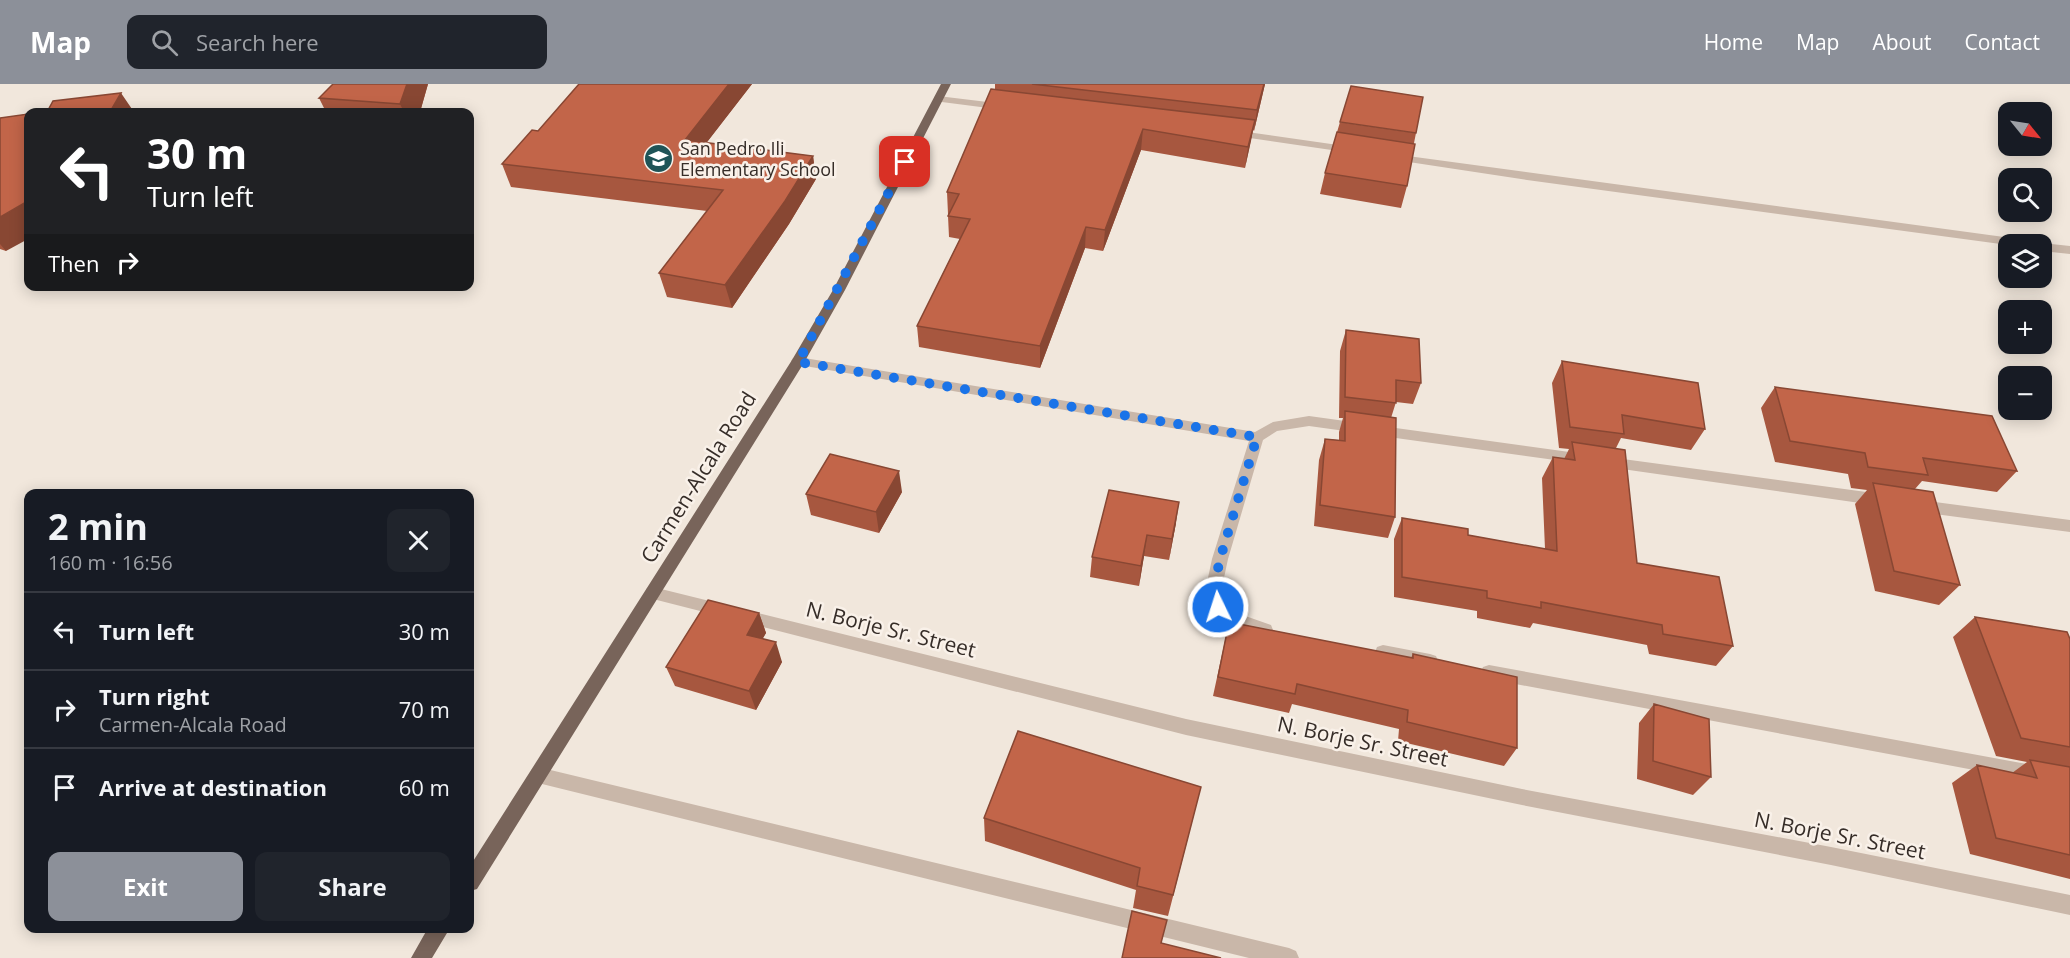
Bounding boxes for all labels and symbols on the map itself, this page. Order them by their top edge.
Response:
north arrow [1998,102,2052,156]
place label: San Pedro Ili Elementary School [680,136,836,181]
pin [879,136,930,187]
school or university icon: San Pedro Ili Elementary School [643,142,675,174]
street label: Carmen-Alcala Road [634,386,762,568]
position arrow [1186,575,1250,639]
street label: N. Borje Sr. Street [803,594,979,664]
street label: N. Borje Sr. Street [1275,709,1451,773]
street label: N. Borje Sr. Street [1752,805,1928,865]

